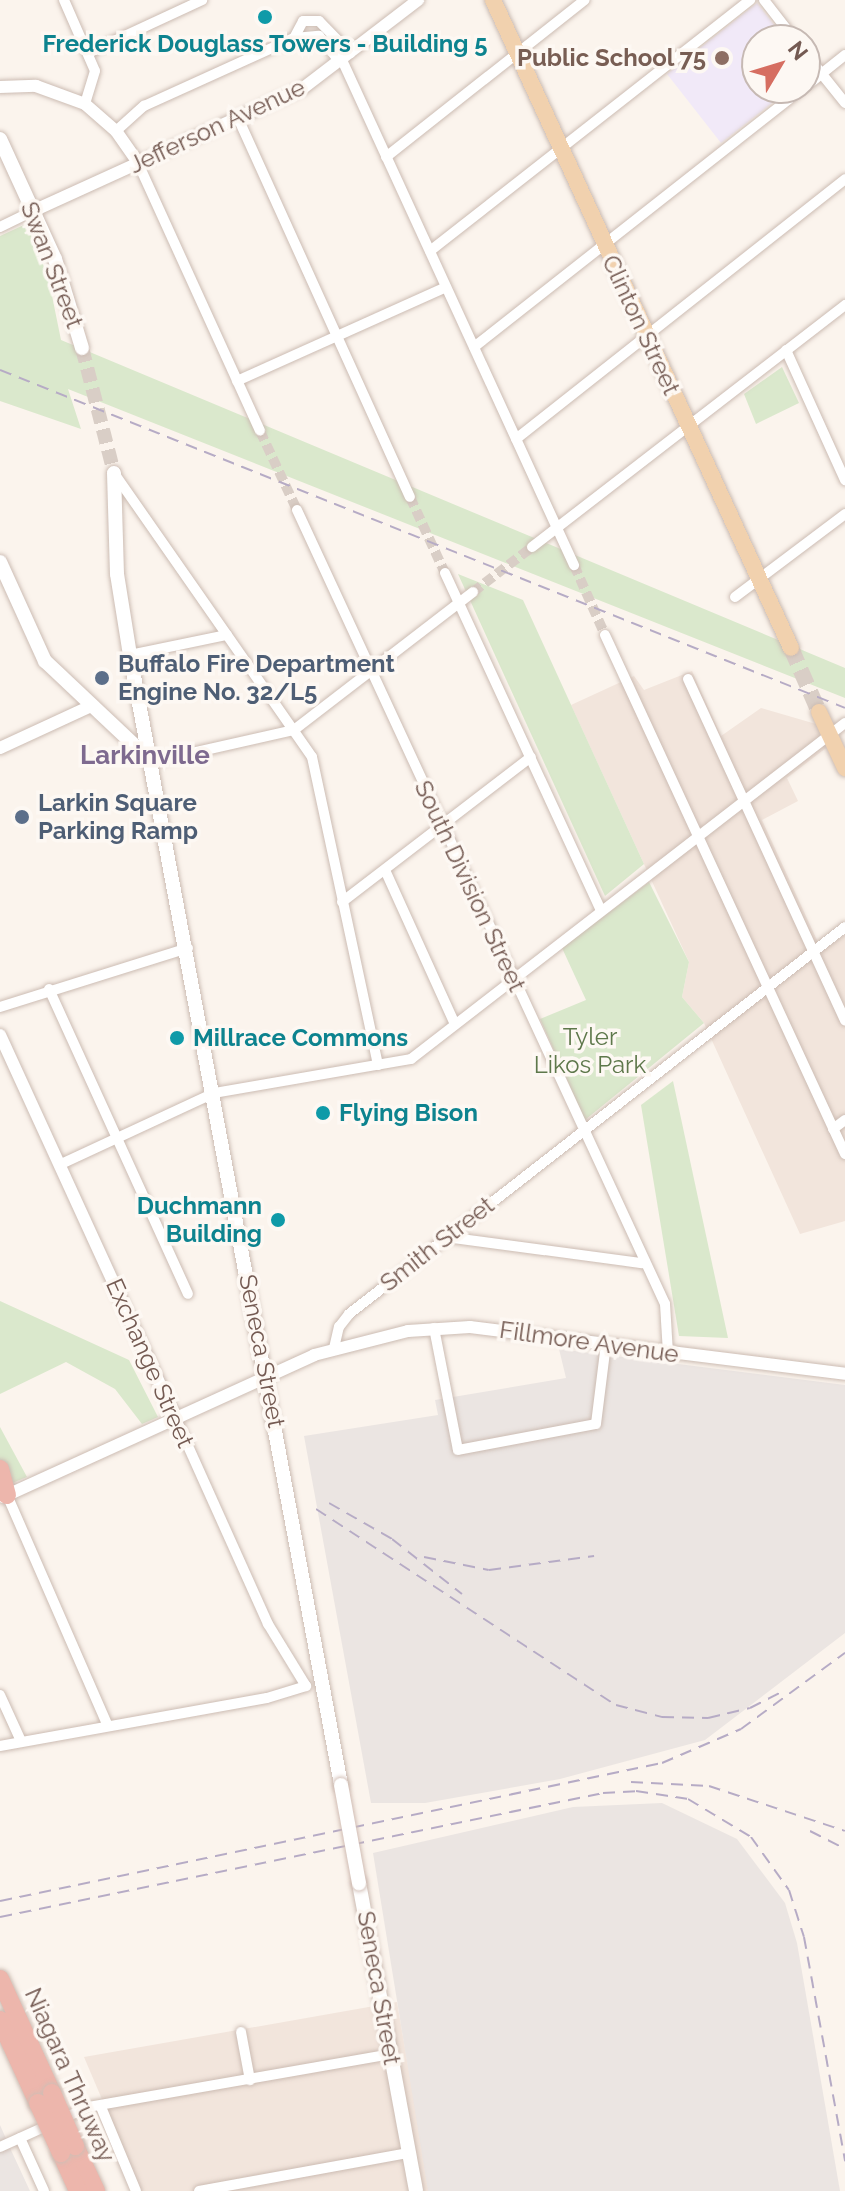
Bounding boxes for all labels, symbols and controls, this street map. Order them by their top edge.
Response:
marker: Frederick Douglass Towers - Building 5 [256,8,274,26]
north arrow [741,24,821,104]
place label: Frederick Douglass Towers - Building 5 [42,30,488,58]
text: N [783,36,814,65]
place label: Public School 75 [516,44,706,72]
marker: Public School 75 [713,49,731,67]
street label: Jefferson Avenue [124,72,310,180]
street label: Swan Street [15,198,89,332]
street label: Clinton Street [596,251,686,399]
place label: Buffalo Fire Department Engine No. 32/L5 [118,650,395,706]
marker: Buffalo Fire Department Engine No. 32/L5 [93,669,111,687]
district label: Larkinville [80,740,210,772]
street label: South Division Street [408,776,532,996]
place label: Larkin Square Parking Ramp [38,789,198,845]
marker: Larkin Square Parking Ramp [13,808,31,826]
park label: Tyler Likos Park [534,1023,646,1079]
place label: Millrace Commons [193,1024,408,1052]
marker: Millrace Commons [168,1029,186,1047]
place label: Flying Bison [339,1099,478,1127]
marker: Flying Bison [314,1104,332,1122]
street label: Smith Street [374,1191,500,1297]
place label: Duchmann Building [137,1192,262,1248]
marker: Duchmann Building [269,1211,287,1229]
street label: Seneca Street [233,1272,291,1430]
street label: Exchange Street [100,1274,200,1452]
street label: Fillmore Avenue [497,1315,681,1369]
street label: Seneca Street [351,1909,407,2067]
street label: Niagara Thruway [19,1983,121,2167]

